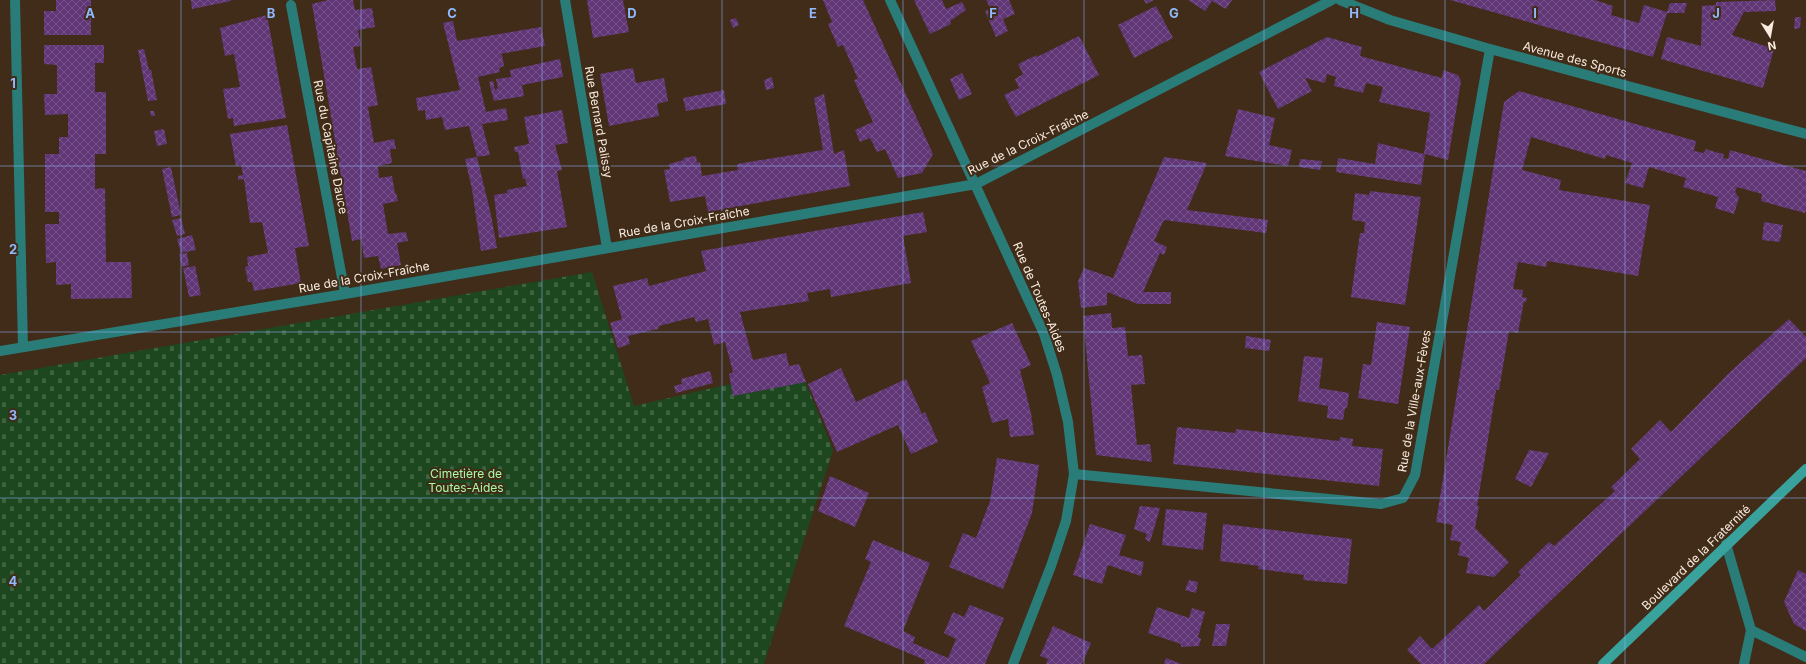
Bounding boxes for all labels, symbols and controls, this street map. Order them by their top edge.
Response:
text: A [85,5,95,21]
text: B [267,5,276,21]
text: C [447,5,457,21]
text: D [627,5,637,21]
text: E [809,5,817,21]
text: F [989,5,997,21]
text: G [1169,5,1179,21]
text: H [1349,5,1359,21]
text: I [1533,5,1537,21]
text: J [1712,5,1720,21]
north arrow [1750,16,1790,56]
street label: Avenue des Sports [1522,38,1628,80]
text: N [1766,38,1777,53]
street label: Rue Bernard Palissy [582,65,616,179]
text: 1 [10,75,16,91]
street label: Rue du Capitaine Dauce [311,79,351,215]
street label: Rue de la Croix-Fraîche [965,106,1091,178]
street label: Rue de la Croix-Fraîche [617,203,751,241]
street label: Rue de Toutes-Aides [1010,240,1070,354]
text: 2 [9,241,17,257]
street label: Rue de la Croix-Fraîche [297,258,431,296]
street label: Rue de la Ville-aux-Fèves [1394,329,1434,473]
text: 3 [9,407,17,423]
park label: Cimetière de Toutes-Aides [428,466,504,495]
street label: Boulevard de la Fraternité [1639,501,1753,613]
text: 4 [9,573,18,589]

